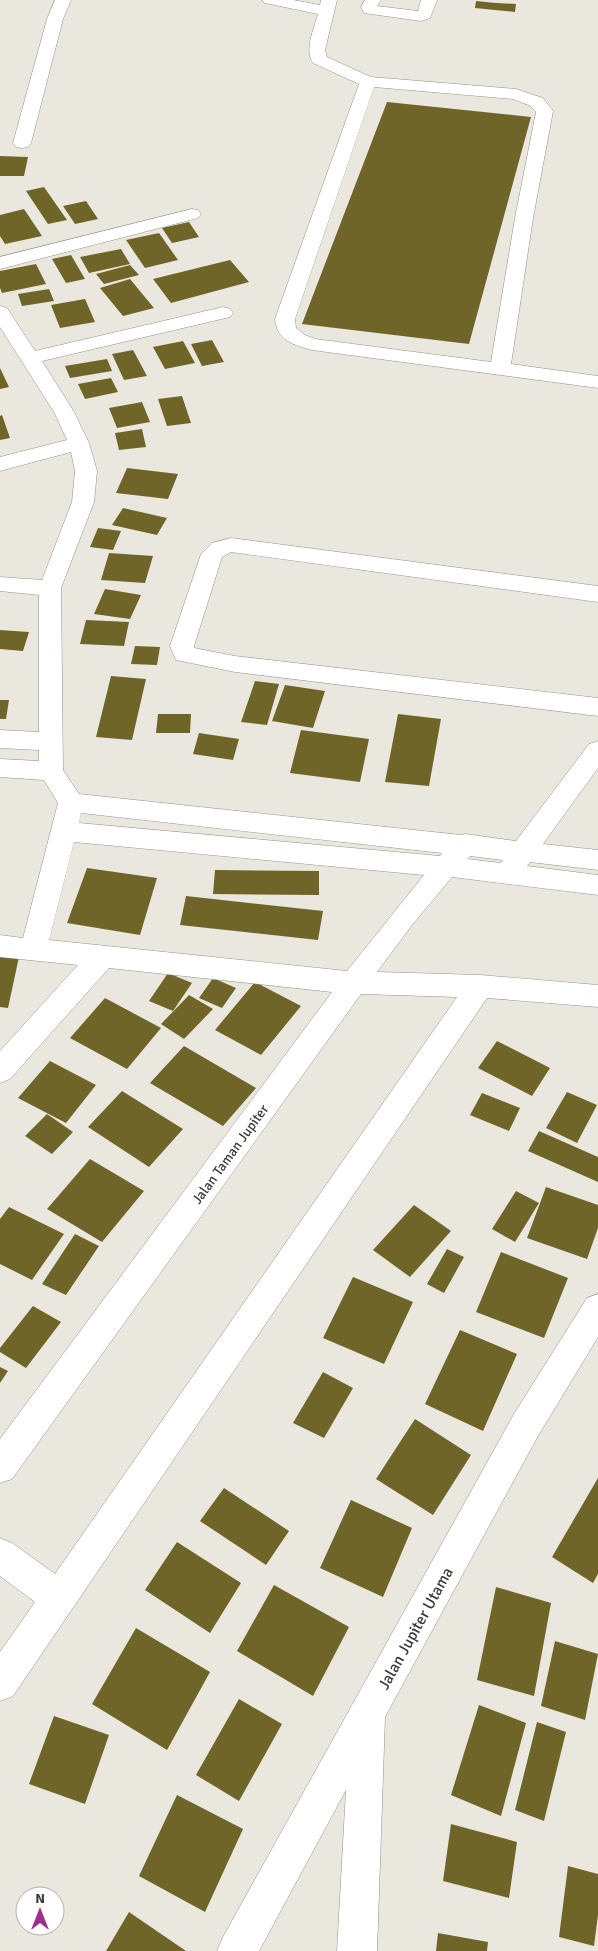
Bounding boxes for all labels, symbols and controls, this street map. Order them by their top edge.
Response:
street label: Jalan Taman Jupiter [189,1101,273,1207]
street label: Jalan Jupiter Utama [374,1564,458,1693]
north arrow [15,1886,65,1936]
text: N [35,1890,45,1907]

